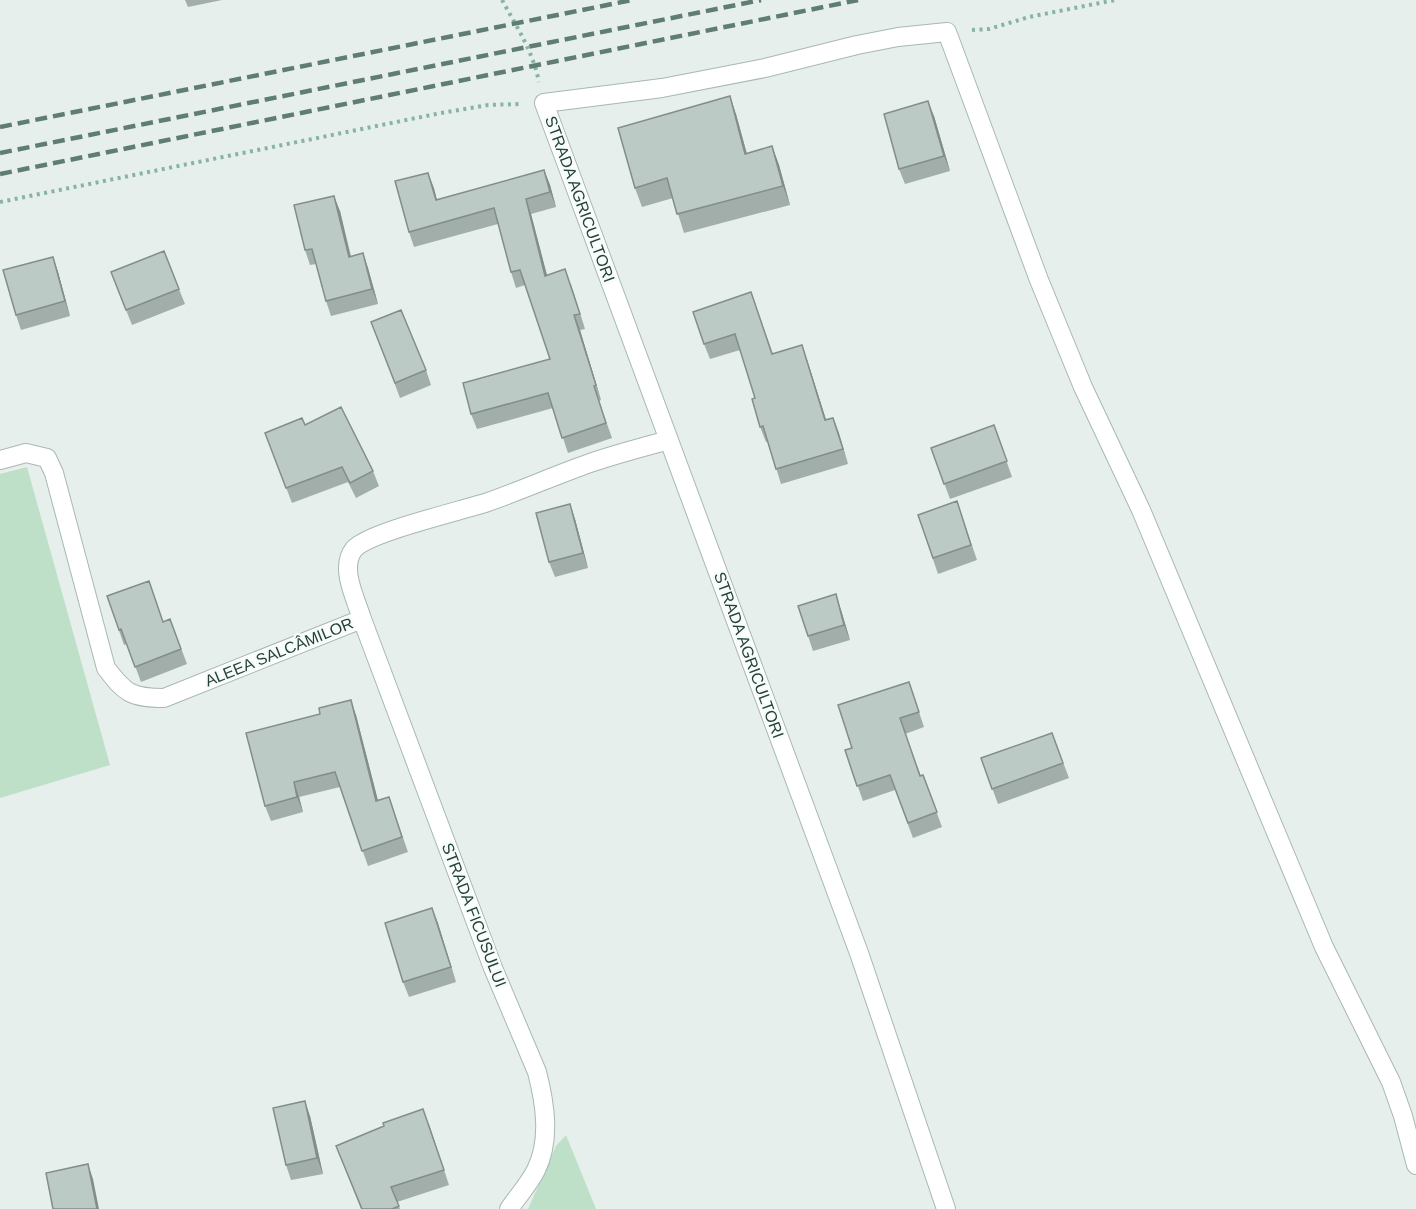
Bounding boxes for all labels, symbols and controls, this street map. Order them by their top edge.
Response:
street label: STRADA AGRICULTORI [542,114,618,284]
street label: STRADA AGRICULTORI [711,570,787,740]
street label: ALEEA SALCÂMILOR [202,614,356,690]
street label: STRADA FICUSULUI [439,841,509,989]

